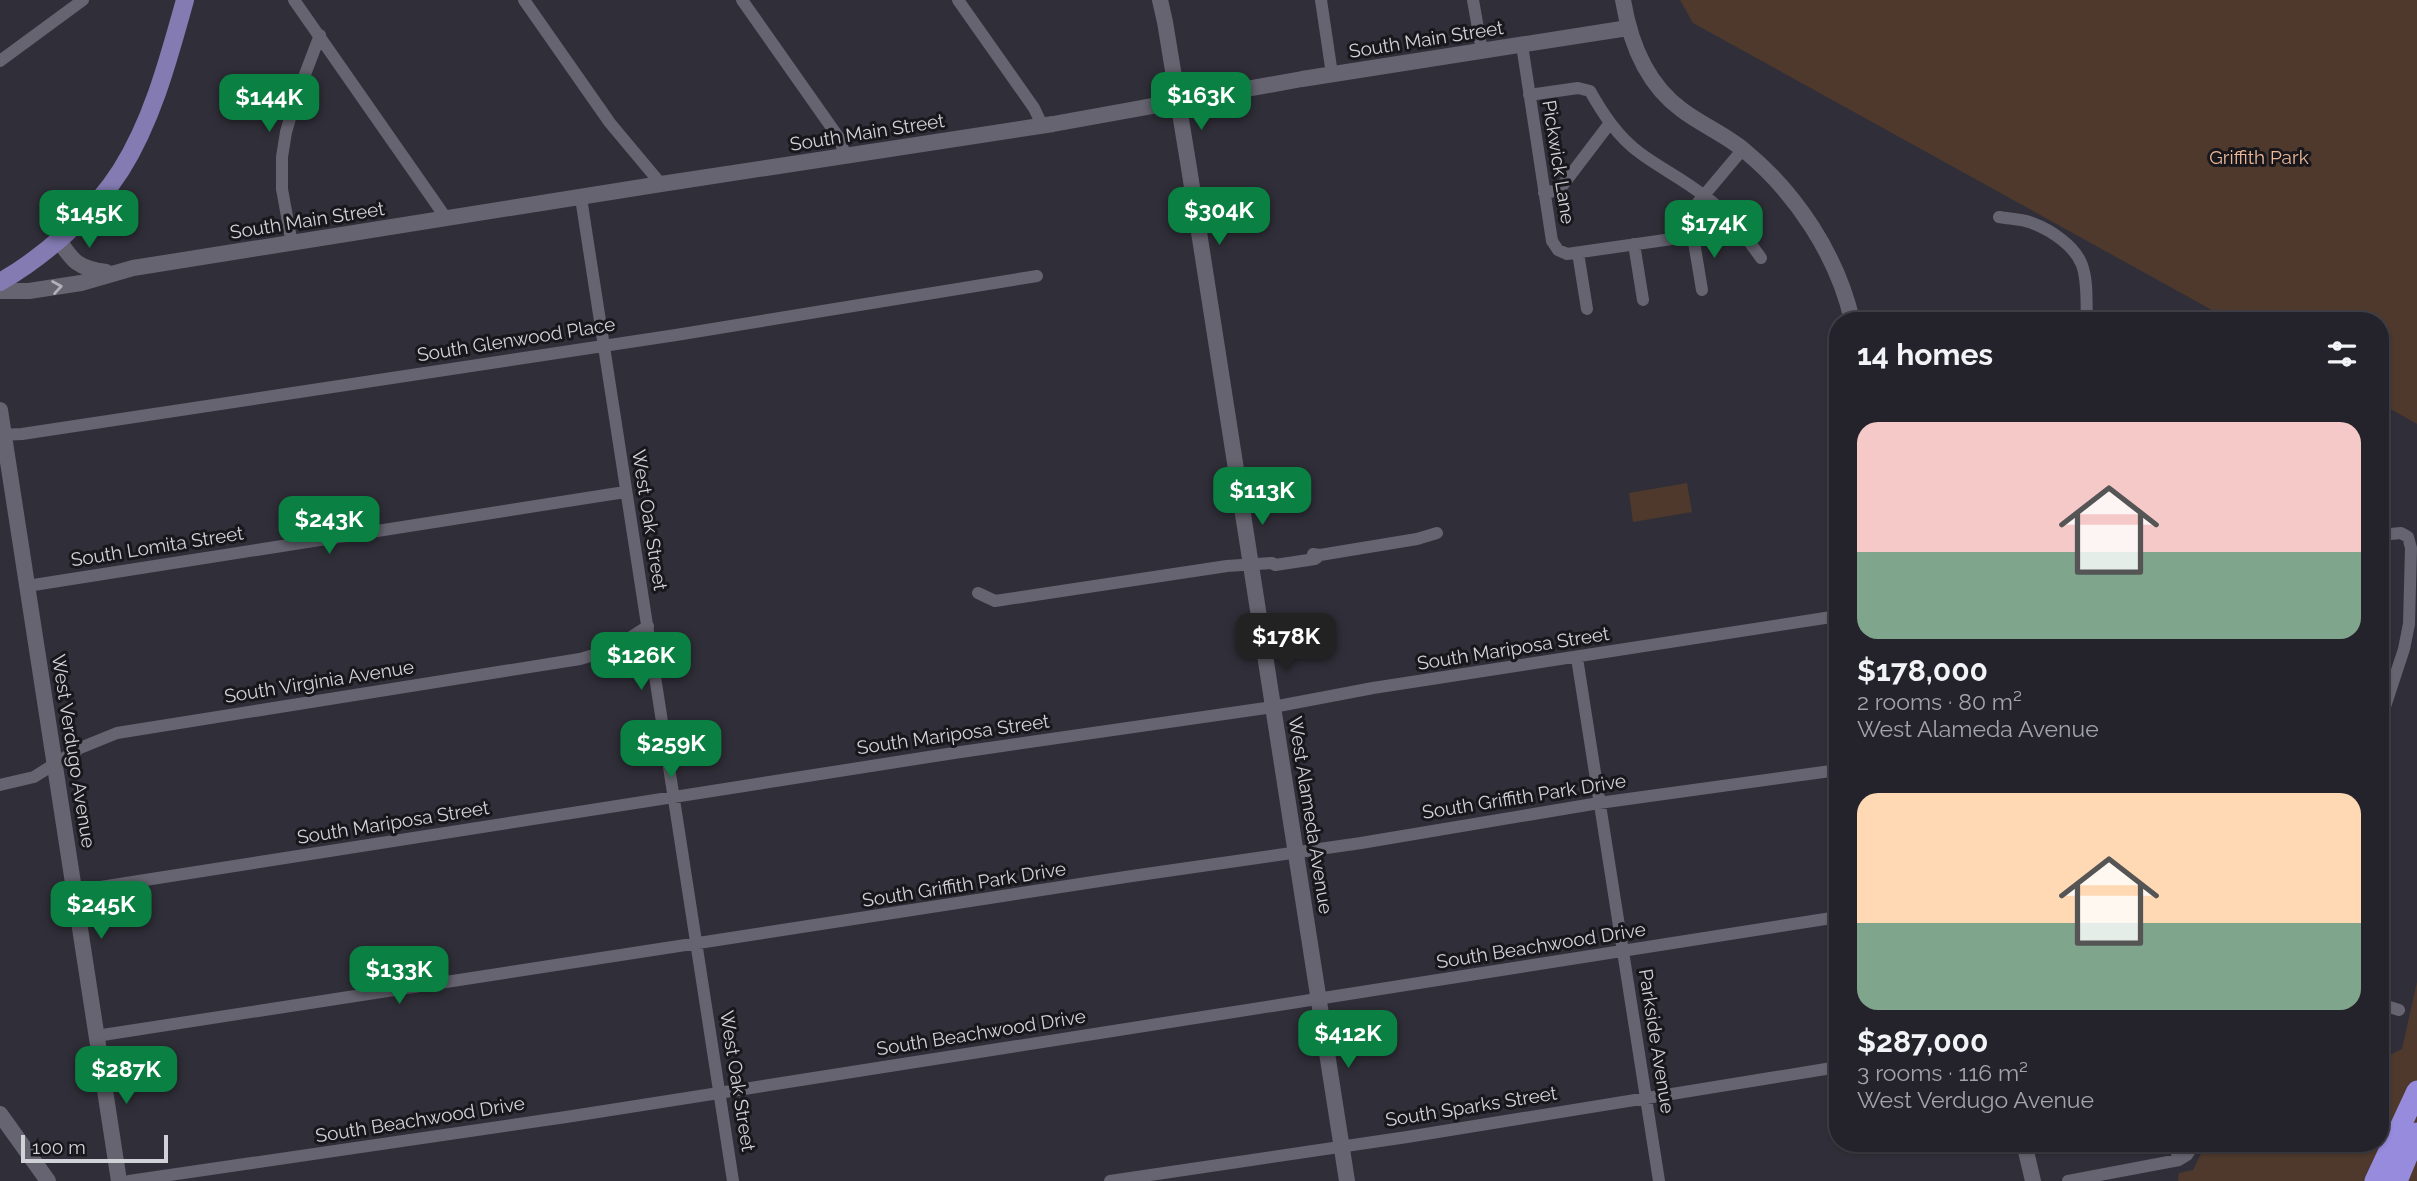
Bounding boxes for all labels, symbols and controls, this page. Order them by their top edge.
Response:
street label: South Main Street [1347,16,1505,62]
pin: $163K [1152,72,1250,132]
pin: $144K [220,74,318,134]
text: $163K [1167,81,1235,108]
text: $144K [235,83,303,110]
street label: Pickwick Lane [1538,99,1580,225]
street label: South Main Street [788,109,946,155]
park label: Griffith Park [2209,146,2309,168]
pin: $304K [1170,188,1268,247]
pin: $145K [40,190,138,250]
text: $304K [1184,196,1254,223]
street label: South Main Street [228,197,386,243]
text: $145K [55,199,123,226]
pin: $174K [1665,201,1763,260]
text: $174K [1681,209,1747,236]
one-way arrow [51,279,63,294]
street label: South Glenwood Place [415,312,617,366]
icon: filters [2323,335,2361,373]
text: 14 homes [1857,337,1993,372]
street label: West Oak Street [628,448,672,593]
icon: home [2046,467,2172,593]
pin: $113K [1213,468,1311,527]
text: $113K [1229,476,1295,503]
pin: $243K [280,496,378,556]
text: $243K [295,505,363,532]
street label: South Lomita Street [69,521,245,571]
pin: $178K [1237,614,1335,673]
text: $178K [1252,622,1320,649]
street label: South Mariposa Street [1415,622,1611,674]
pin: $126K [592,632,690,692]
text: $126K [607,641,675,668]
street label: West Verdugo Avenue [48,653,100,849]
text: $178,000 [1857,653,1988,688]
street label: South Virginia Avenue [223,655,415,707]
text: 2 rooms · 80 m² [1857,688,2022,715]
street label: South Mariposa Street [855,710,1051,758]
street label: West Alameda Avenue [1285,715,1337,915]
text: West Alameda Avenue [1857,715,2099,742]
pin: $259K [622,720,720,780]
text: $259K [636,729,706,756]
street label: South Griffith Park Drive [1421,769,1627,823]
street label: South Mariposa Street [295,796,491,848]
icon: home [2046,838,2172,964]
street label: South Griffith Park Drive [861,857,1067,911]
pin: $245K [52,881,150,941]
text: $245K [67,890,135,917]
street label: South Beachwood Drive [1435,918,1647,972]
pin: $133K [350,946,448,1006]
text: $133K [366,955,433,982]
street label: Parkside Avenue [1635,967,1679,1115]
street label: South Beachwood Drive [875,1005,1087,1059]
street label: West Oak Street [716,1009,760,1154]
pin: $412K [1299,1010,1397,1070]
text: $412K [1314,1019,1382,1046]
text: $287,000 [1857,1024,1988,1059]
pin: $287K [77,1046,175,1106]
text: $287K [91,1055,161,1082]
text: 3 rooms · 116 m² [1857,1059,2028,1086]
street label: South Sparks Street [1384,1081,1559,1130]
text: West Verdugo Avenue [1857,1086,2094,1113]
street label: South Beachwood Drive [314,1092,526,1146]
scale bar [21,1132,168,1164]
text: 100 m [32,1136,86,1158]

